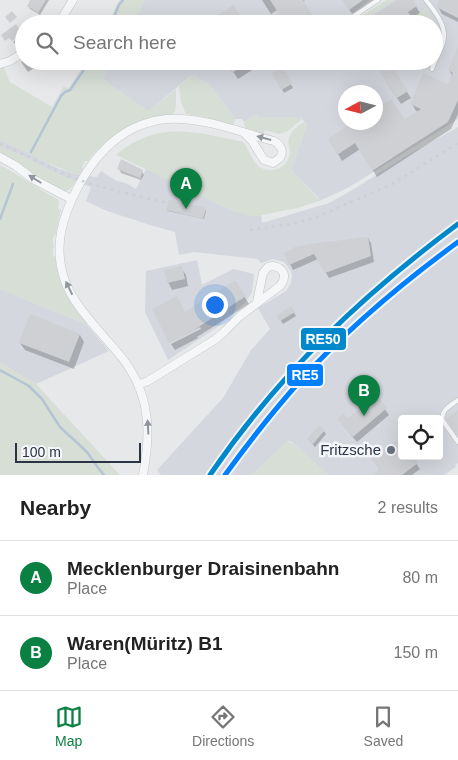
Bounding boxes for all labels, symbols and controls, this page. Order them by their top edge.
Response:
search box [15,15,443,70]
icon: search [33,29,61,57]
text: Search here [73,32,177,53]
north arrow [338,85,383,130]
one-way arrow [256,134,271,142]
pin: A [170,168,202,209]
one-way arrow [29,175,42,184]
one-way arrow [65,281,73,295]
your location [202,292,228,318]
line badge: RE50 [300,327,347,351]
text: RE50 [305,331,341,347]
line badge: RE5 [286,363,324,387]
text: RE5 [291,367,319,383]
pin: B [348,375,380,416]
map controls [398,415,443,460]
button: locate [398,415,443,460]
one-way arrow [143,418,151,434]
scale bar [15,440,141,463]
place label: Fritzsche [320,441,381,458]
text: 100 m [22,444,61,460]
marker: Fritzsche [385,444,397,456]
text: Nearby [20,496,91,519]
text: 2 results [378,499,438,516]
text: Mecklenburger Draisinenbahn [67,558,339,579]
text: A [30,569,42,586]
text: 80 m [402,569,438,586]
text: Place [67,580,107,597]
text: Waren(Müritz) B1 [67,633,223,654]
text: B [30,644,42,661]
text: 150 m [394,644,438,661]
text: Place [67,655,107,672]
tab: Map [55,703,83,749]
tab: Directions [192,703,254,749]
tab: Saved [364,703,403,749]

